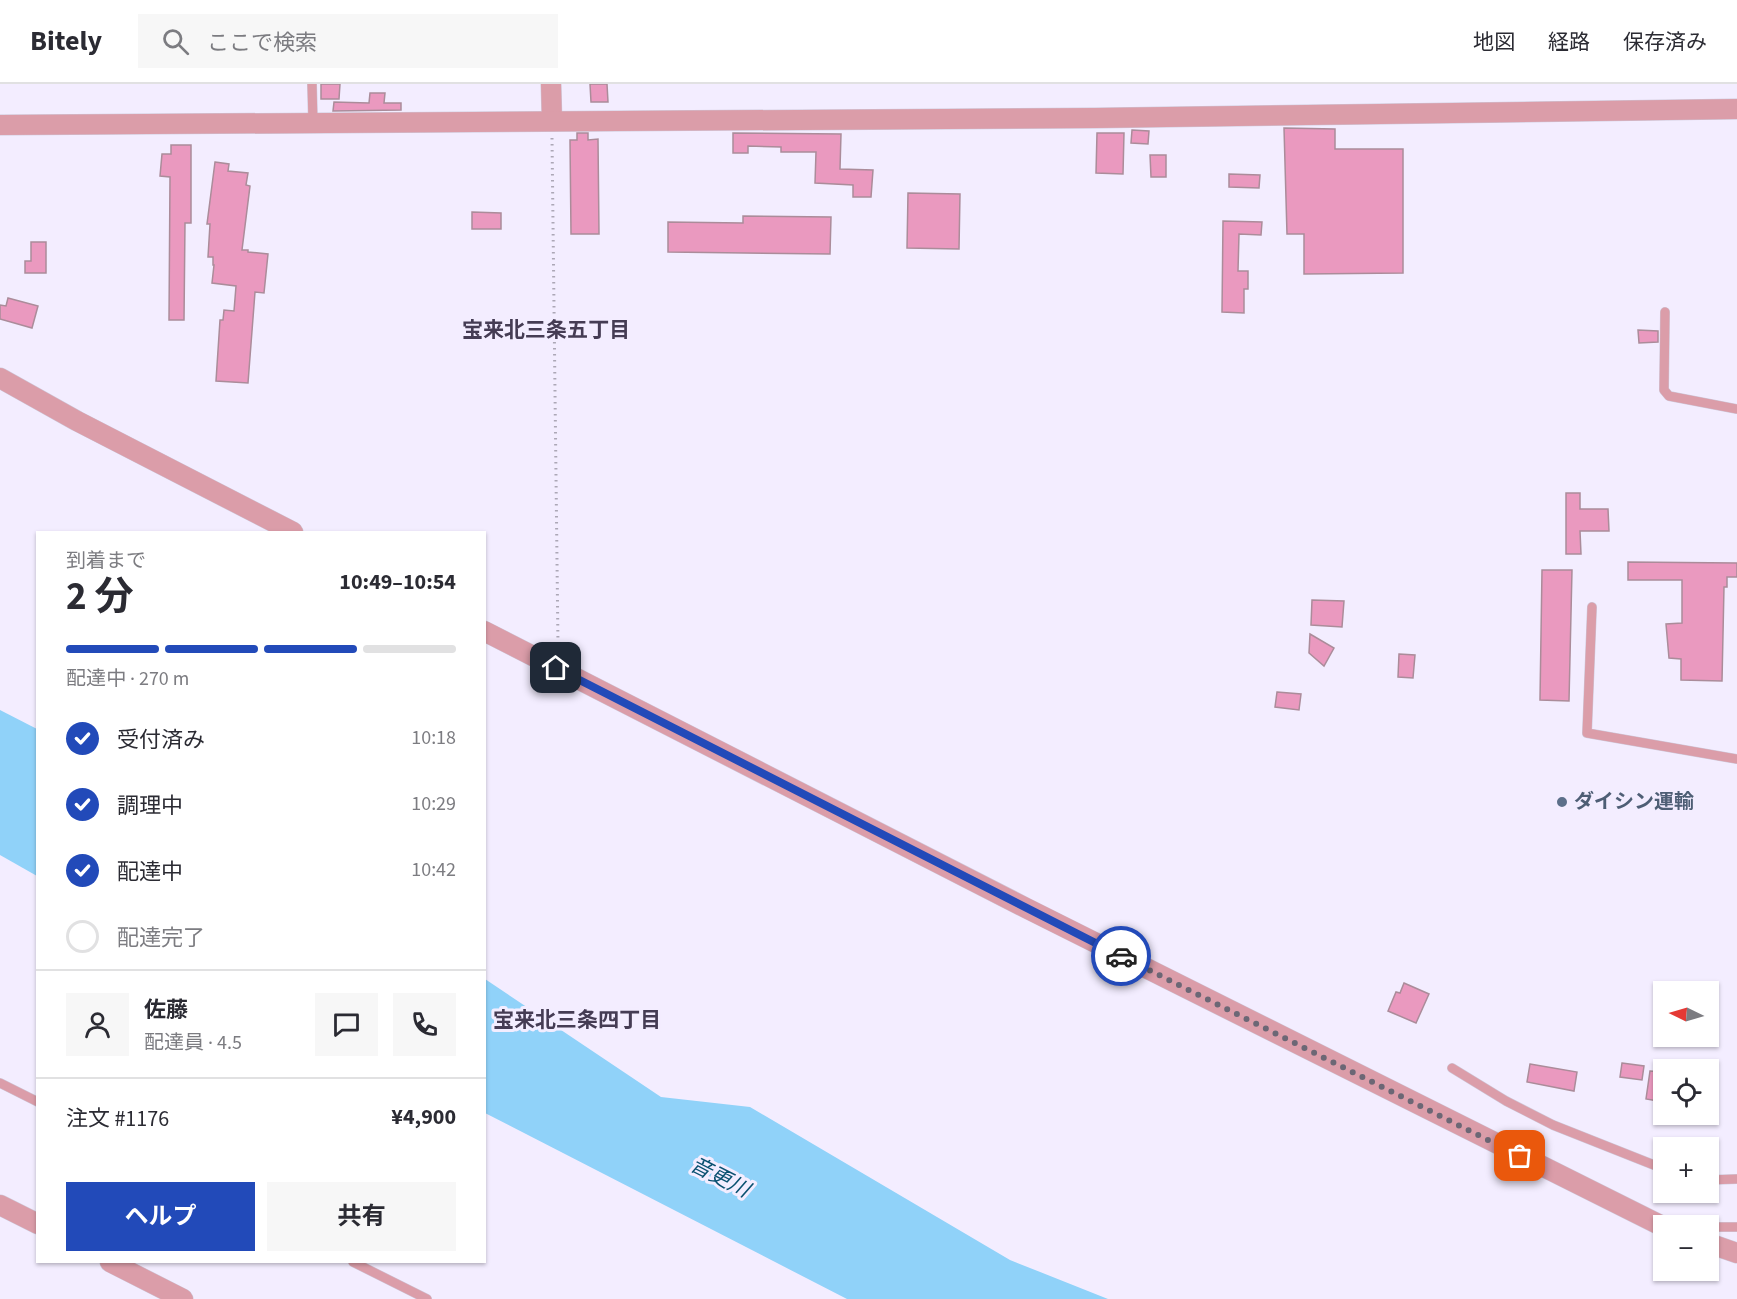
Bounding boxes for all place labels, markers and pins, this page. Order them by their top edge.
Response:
pin [530,642,581,693]
place label: ダイシン運輸 [1574,788,1694,816]
marker: ダイシン運輸 [1555,795,1569,809]
pin [1494,1130,1545,1181]

